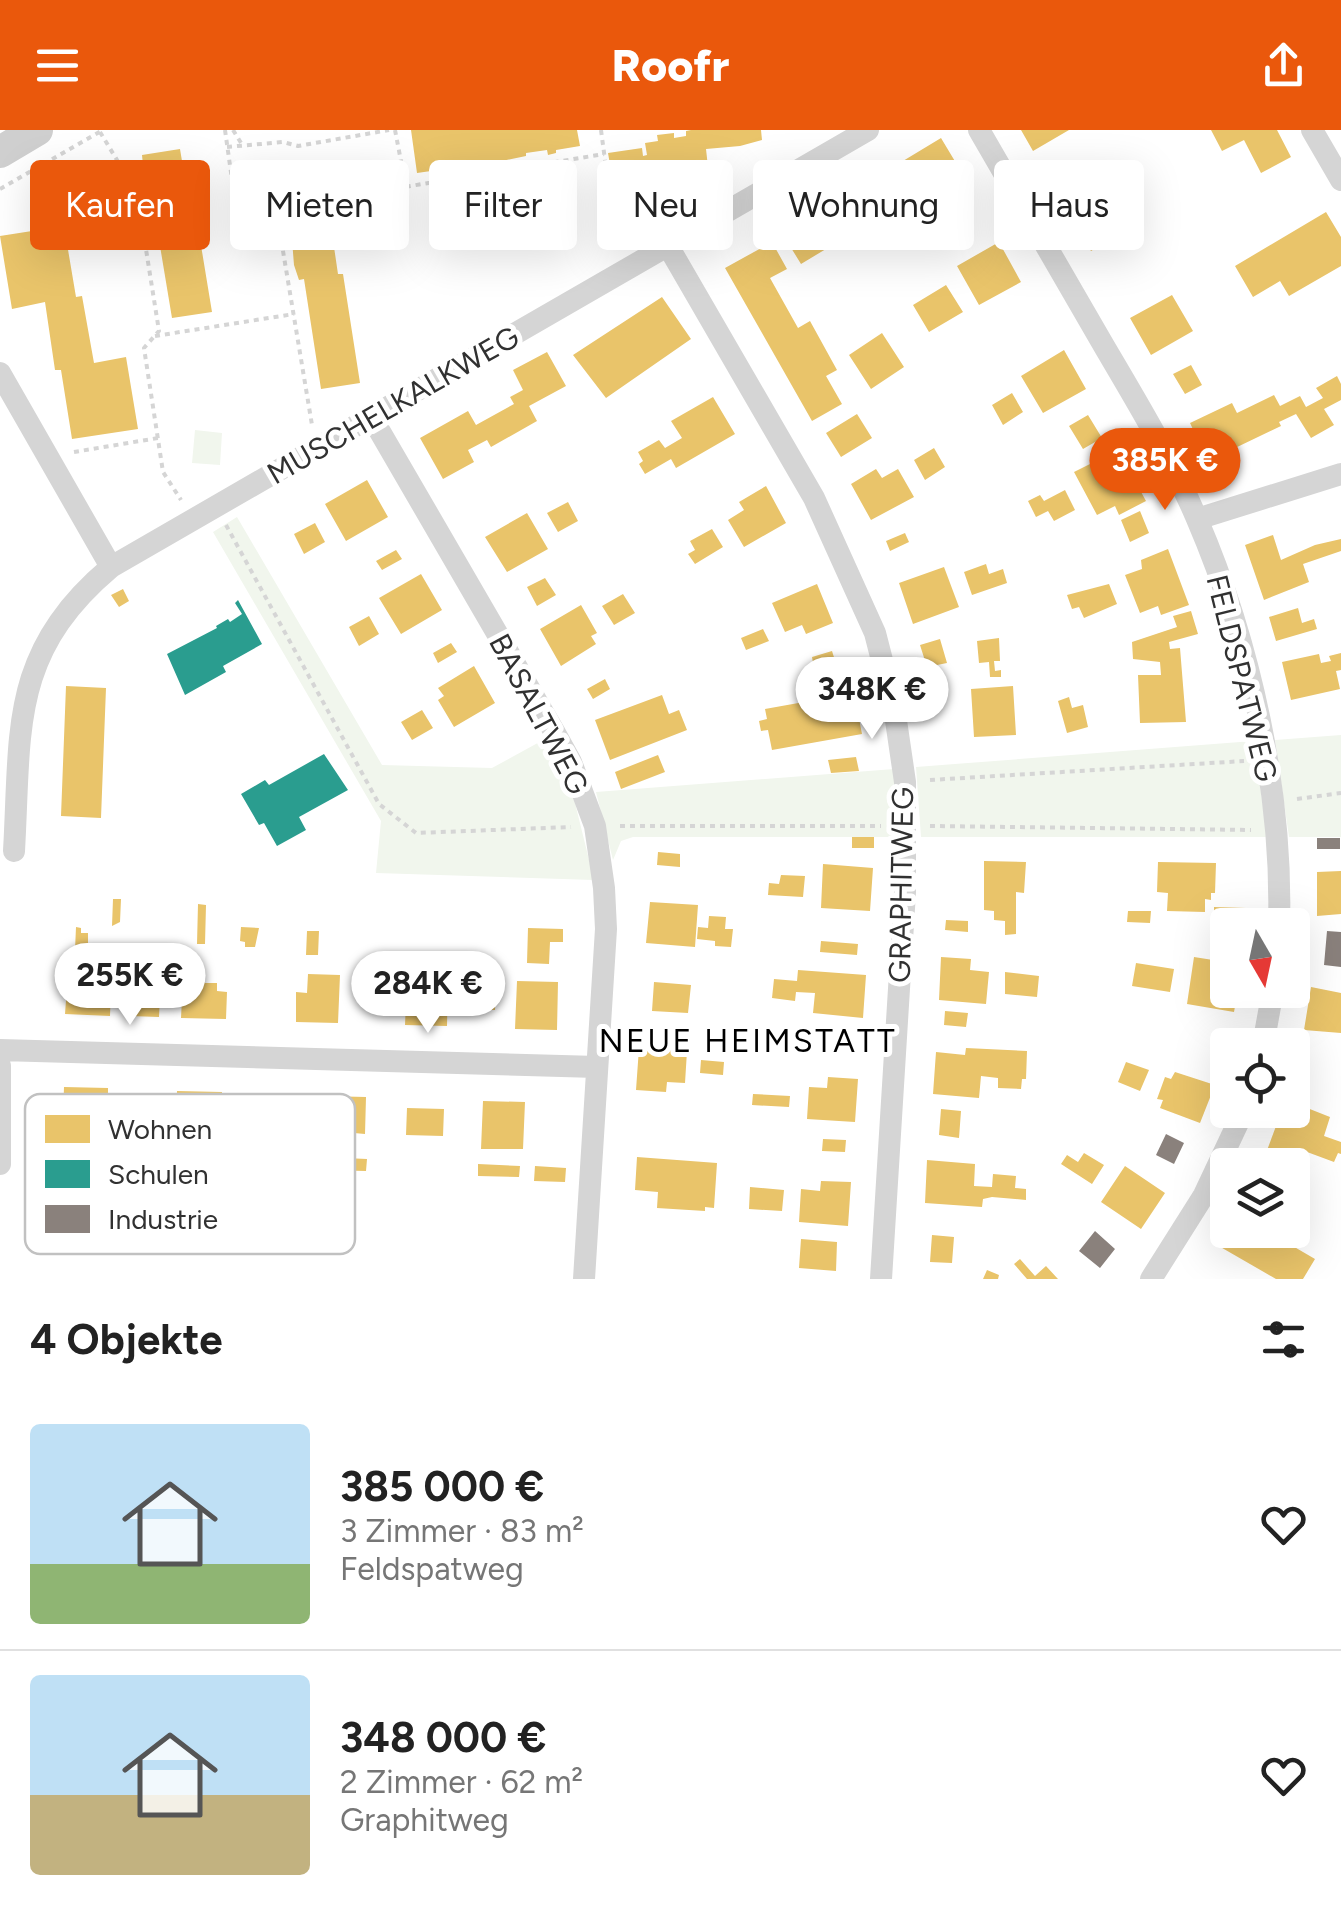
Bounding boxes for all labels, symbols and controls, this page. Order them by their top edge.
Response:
icon: menu [30,38,85,93]
text: Roofr [612,38,729,92]
icon: share [1256,38,1311,93]
chip: Kaufen [30,160,210,250]
chip: Mieten [230,160,409,250]
chip: Filter [429,160,577,250]
chip: Neu [597,160,733,250]
chip: Wohnung [753,160,974,250]
chip: Haus [994,160,1144,250]
street label: MUSCHELKALKWEG [261,318,525,492]
pin: 385K € [1084,428,1246,513]
text: 385K € [1111,441,1219,479]
street label: FELDSPATWEG [1198,571,1286,785]
street label: BASALTWEG [481,627,597,801]
pin: 348K € [791,657,953,742]
text: 348K € [818,670,926,708]
street label: GRAPHITWEG [881,787,921,983]
north arrow [1210,908,1310,1008]
map controls [1210,908,1310,1248]
pin: 255K € [49,943,211,1028]
pin: 284K € [347,951,509,1036]
text: 255K € [77,956,183,994]
text: 284K € [373,964,483,1002]
district label: NEUE HEIMSTATT [599,1022,897,1060]
button: locate [1210,1028,1310,1128]
legend [25,1094,355,1254]
text: Wohnen [108,1112,212,1146]
button: layers [1210,1148,1310,1248]
text: Schulen [108,1157,209,1191]
text: Industrie [108,1202,218,1236]
icon: filters [1256,1312,1311,1367]
text: 4 Objekte [30,1314,223,1365]
text: 385 000 € [340,1461,544,1512]
icon: home [110,1464,230,1584]
icon: heart [1256,1497,1311,1552]
text: 3 Zimmer · 83 m² [340,1512,584,1550]
text: Feldspatweg [340,1550,524,1588]
text: 348 000 € [340,1712,546,1763]
icon: home [110,1715,230,1835]
icon: heart [1256,1748,1311,1803]
text: 2 Zimmer · 62 m² [340,1763,583,1801]
text: Graphitweg [340,1801,509,1839]

